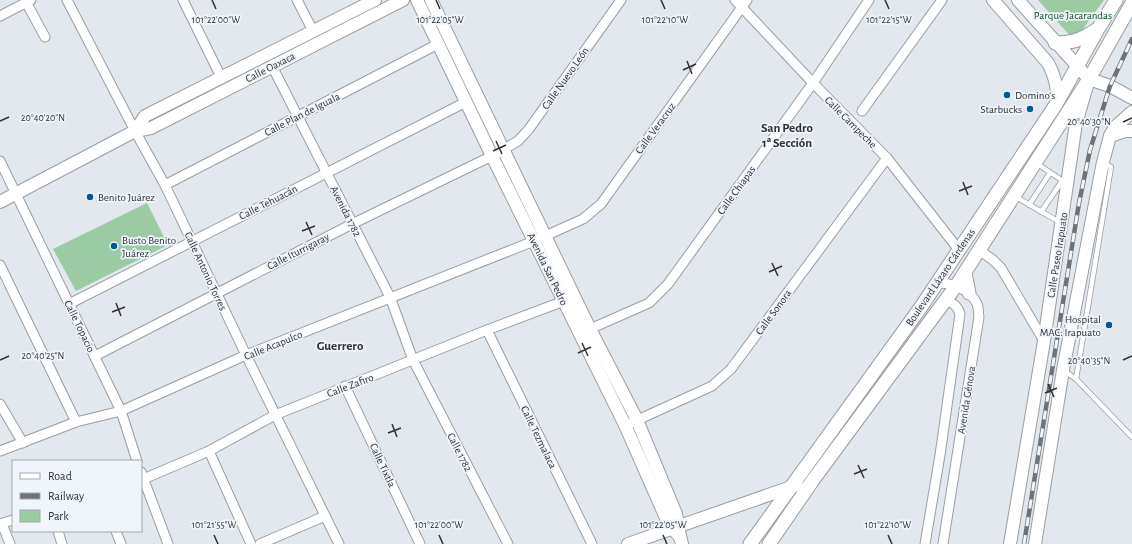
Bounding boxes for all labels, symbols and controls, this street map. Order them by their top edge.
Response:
park label: Parque Jacarandas [1034,10,1112,21]
text: 101°22'00"W [192,15,240,25]
text: 101°22'05"W [416,15,464,25]
text: 101°22'10"W [642,15,688,25]
text: 101°22'15"W [866,15,912,25]
street label: Calle Nuevo León [540,45,591,111]
street label: Calle Oaxaca [244,50,297,85]
marker: Domino's [1002,90,1012,100]
place label: Domino's [1015,90,1055,101]
street label: Calle Plan de Iguala [263,91,342,138]
street label: Calle Campeche [823,94,879,150]
street label: Calle Veracruz [633,100,678,156]
place label: Starbucks [980,104,1022,115]
marker: Starbucks [1025,104,1035,114]
text: 20°40'20"N [21,113,65,123]
text: 20°40'30"N [1067,117,1111,127]
district label: San Pedro 1ª Sección [761,122,814,150]
street label: Calle Chiapas [715,164,758,217]
street label: Calle Tehuacán [237,183,299,222]
street label: Avenida 1782 [328,184,363,238]
marker: Benito Juárez [85,192,95,202]
place label: Benito Juárez [98,192,155,203]
street label: Calle Paseo Irapuato [1045,212,1070,299]
street label: Boulevard Lázaro Cárdenas [904,227,977,328]
street label: Calle Antonio Torres [183,230,229,312]
street label: Calle Iturrigaray [265,231,331,272]
street label: Avenida San Pedro [525,231,570,307]
place label: Busto Benito Juárez [122,235,176,259]
marker: Busto Benito Juárez [109,241,119,251]
street label: Calle Sonora [753,288,793,337]
street label: Calle Topacio [62,299,97,354]
place label: Hospital MAC: Irapuato [1040,314,1101,338]
marker: Hospital MAC: Irapuato [1104,320,1114,330]
street label: Calle Acapulco [242,329,304,362]
district label: Guerrero [317,340,364,353]
text: 20°40'25"N [22,351,64,361]
text: 20°40'35"N [1068,356,1110,366]
street label: Avenida Génova [956,365,977,435]
street label: Calle Zafiro [325,372,375,399]
street label: Calle Tezmalaca [519,404,558,470]
street label: Calle 1782 [445,431,474,473]
street label: Calle Tixtla [368,441,398,489]
legend [12,460,142,532]
text: Road [48,470,72,482]
text: Railway [48,490,84,503]
text: Park [48,510,69,522]
text: 101°21'55"W [192,520,237,530]
text: 101°22'00"W [415,520,463,530]
text: 101°22'05"W [639,520,687,530]
text: 101°22'10"W [865,520,911,530]

